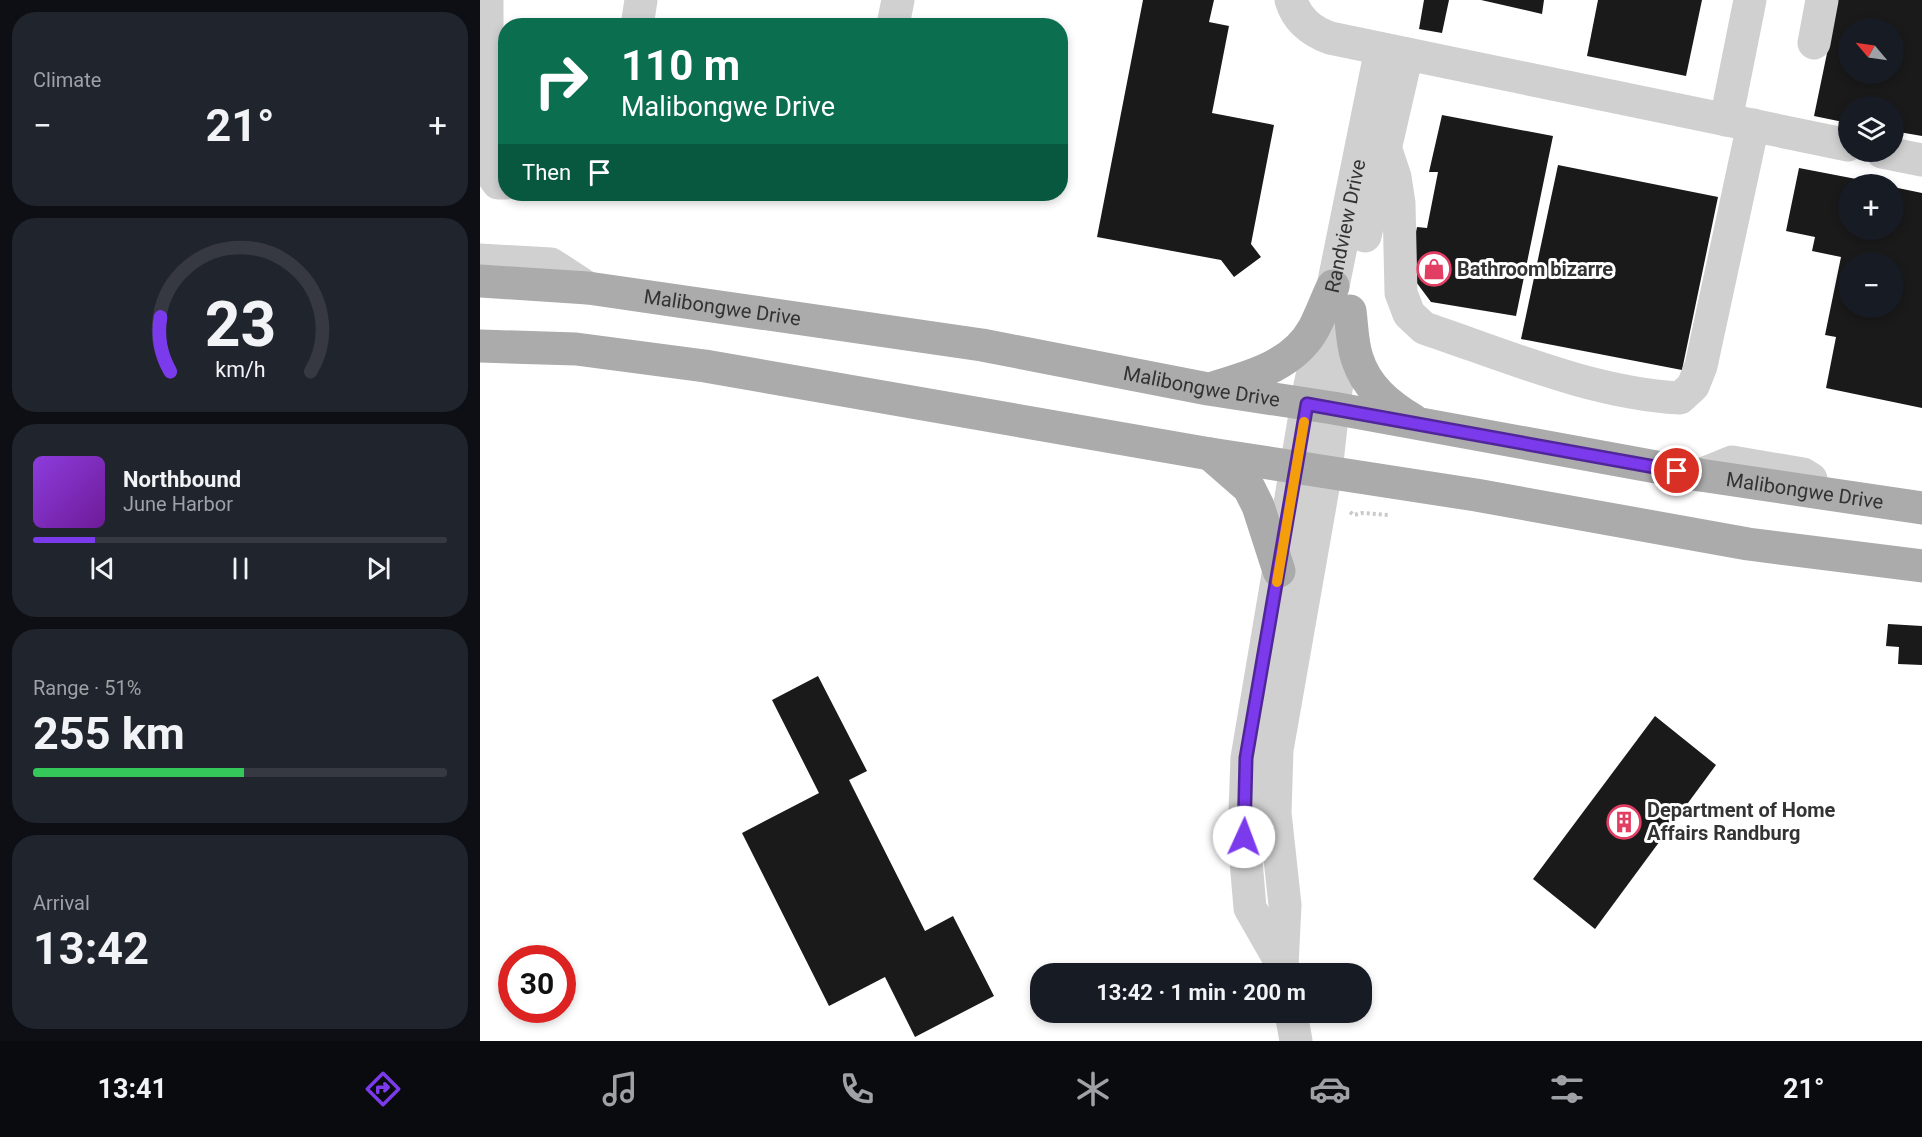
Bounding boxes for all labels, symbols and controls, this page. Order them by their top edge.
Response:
north arrow [1838,18,1904,84]
map controls [1838,18,1904,318]
text: 110 m [621,41,740,90]
icon: right [522,42,600,120]
text: Climate [33,68,101,92]
text: Malibongwe Drive [621,91,835,123]
button: layers [1838,96,1904,162]
text: 21° [205,99,275,152]
text: − [33,106,52,145]
text: + [428,106,447,145]
icon: arrive [583,156,616,189]
street label: Randview Drive [1320,157,1370,295]
text: Then [522,160,571,185]
button: + [1838,174,1904,240]
shop icon: Bathroom bizarre [1416,251,1452,287]
button: − [1838,252,1904,318]
place label: Bathroom bizarre [1457,257,1613,281]
street label: Malibongwe Drive [642,284,803,331]
text: 23 [204,288,276,361]
text: km/h [215,357,265,382]
street label: Malibongwe Drive [1121,361,1282,412]
pin [1651,445,1702,496]
icon: arrive [1660,454,1693,487]
text: Northbound [123,467,241,492]
street label: Malibongwe Drive [1725,467,1885,514]
text: June Harbor [123,492,233,516]
icon: previous [86,552,119,585]
icon: pause [224,552,257,585]
icon: next [362,552,395,585]
text: Range · 51% [33,676,141,700]
text: 255 km [33,707,185,760]
place label: Department of Home Affairs Randburg [1647,798,1836,845]
building icon: Department of Home Affairs Randburg [1606,804,1642,840]
position arrow [1212,805,1276,869]
text: Arrival [33,891,90,915]
text: 13:42 [33,922,149,975]
speed limit sign: 30 [498,945,576,1023]
text: 13:42 · 1 min · 200 m [1096,980,1306,1005]
icon: directions [362,1068,404,1110]
icon: music [599,1068,641,1110]
icon: phone [836,1068,878,1110]
icon: climate [1072,1068,1114,1110]
icon: car [1309,1068,1351,1110]
icon: filters [1546,1068,1588,1110]
text: 13:41 [97,1073,167,1105]
text: 21° [1783,1073,1825,1105]

